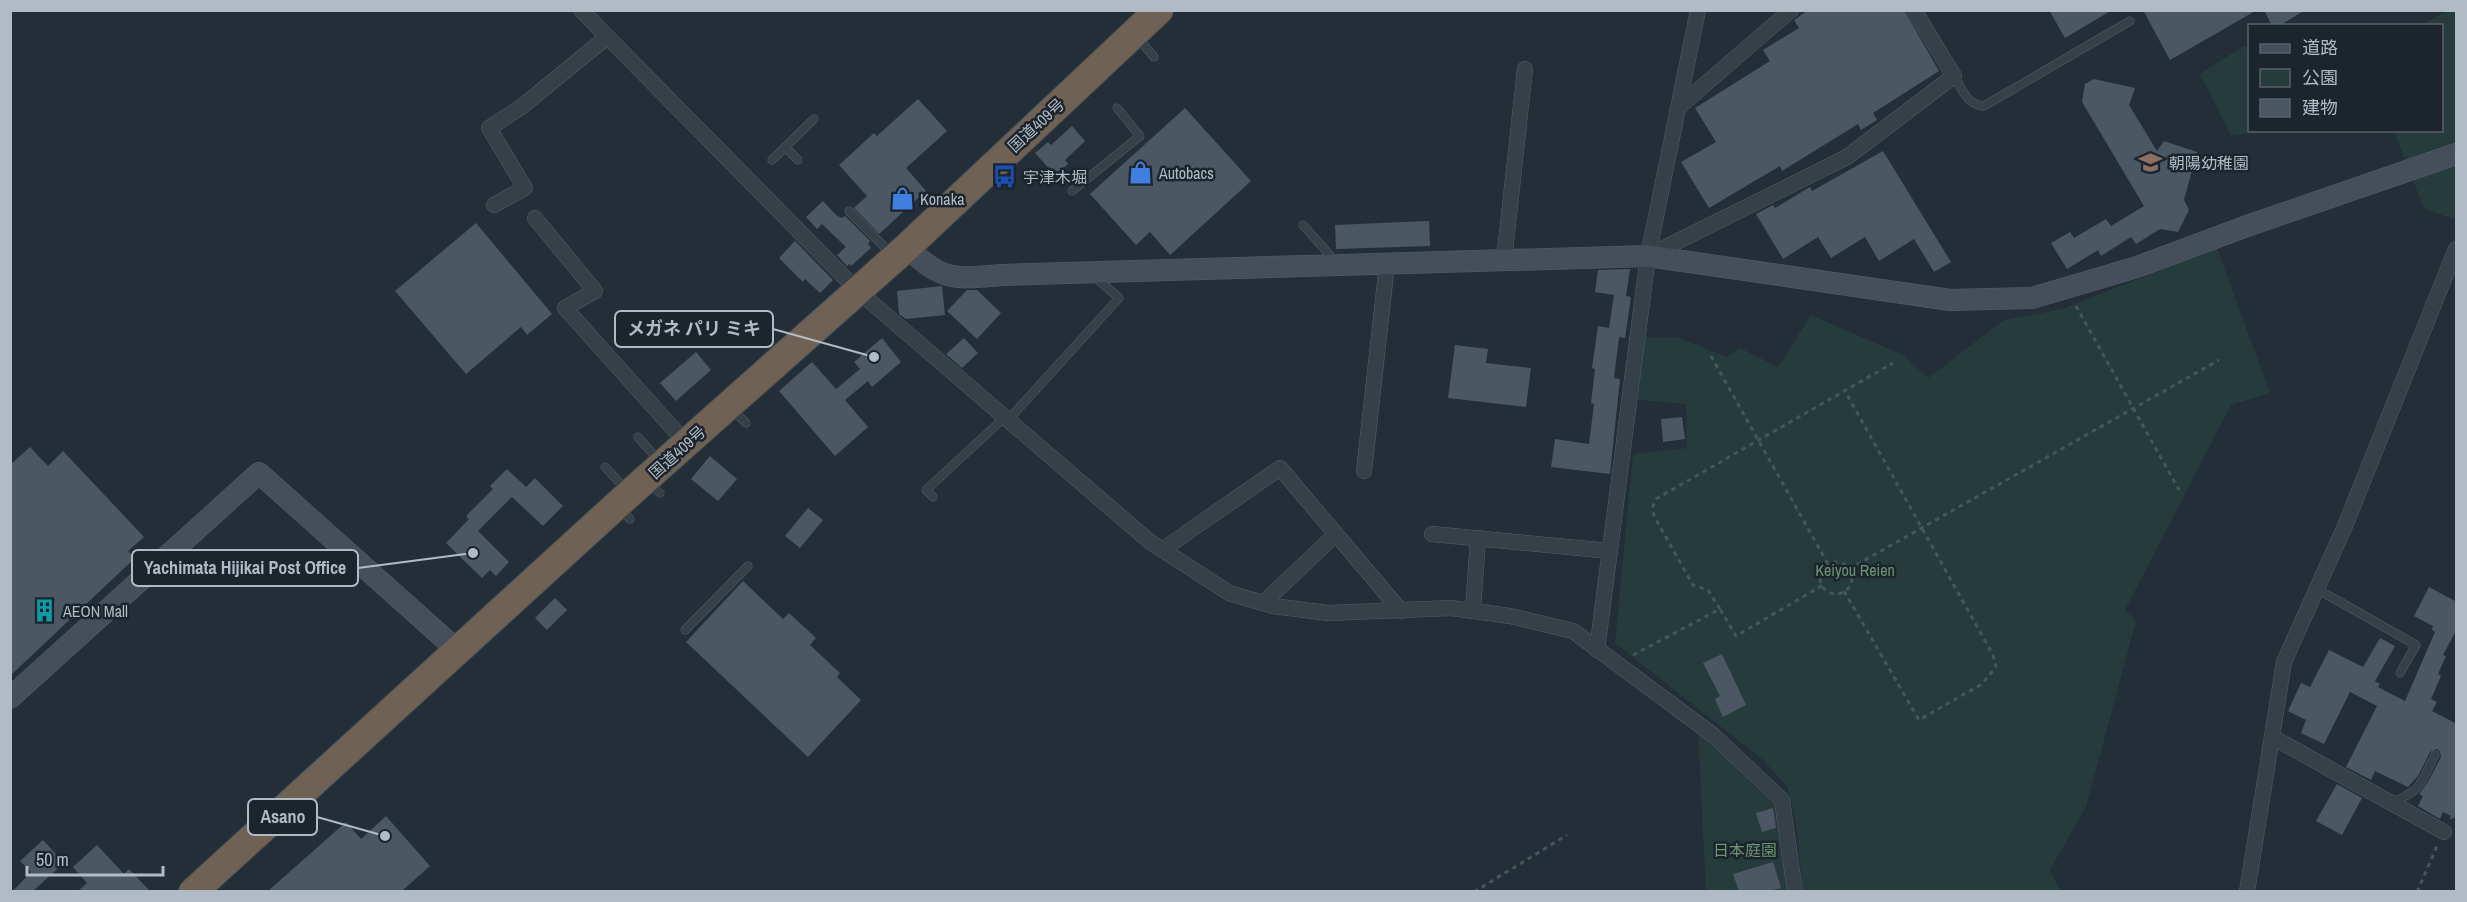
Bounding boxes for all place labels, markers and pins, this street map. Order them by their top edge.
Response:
school or university icon: 朝陽幼稚園 [2138,150,2164,176]
place label: 朝陽幼稚園 [2169,152,2249,174]
shop icon: Autobacs [1128,160,1154,186]
place label: Autobacs [1158,162,1214,184]
bus stop icon: 宇津木堀 [992,164,1018,190]
place label: 宇津木堀 [1023,166,1087,188]
shop icon: Konaka [889,186,915,212]
place label: Konaka [920,188,965,210]
callout: メガネ パリ ミキ [615,311,773,347]
callout: Yachimata Hijikai Post Office [132,550,358,586]
building icon: AEON Mall [32,598,58,624]
place label: AEON Mall [62,600,128,622]
callout: Asano [248,799,317,835]

